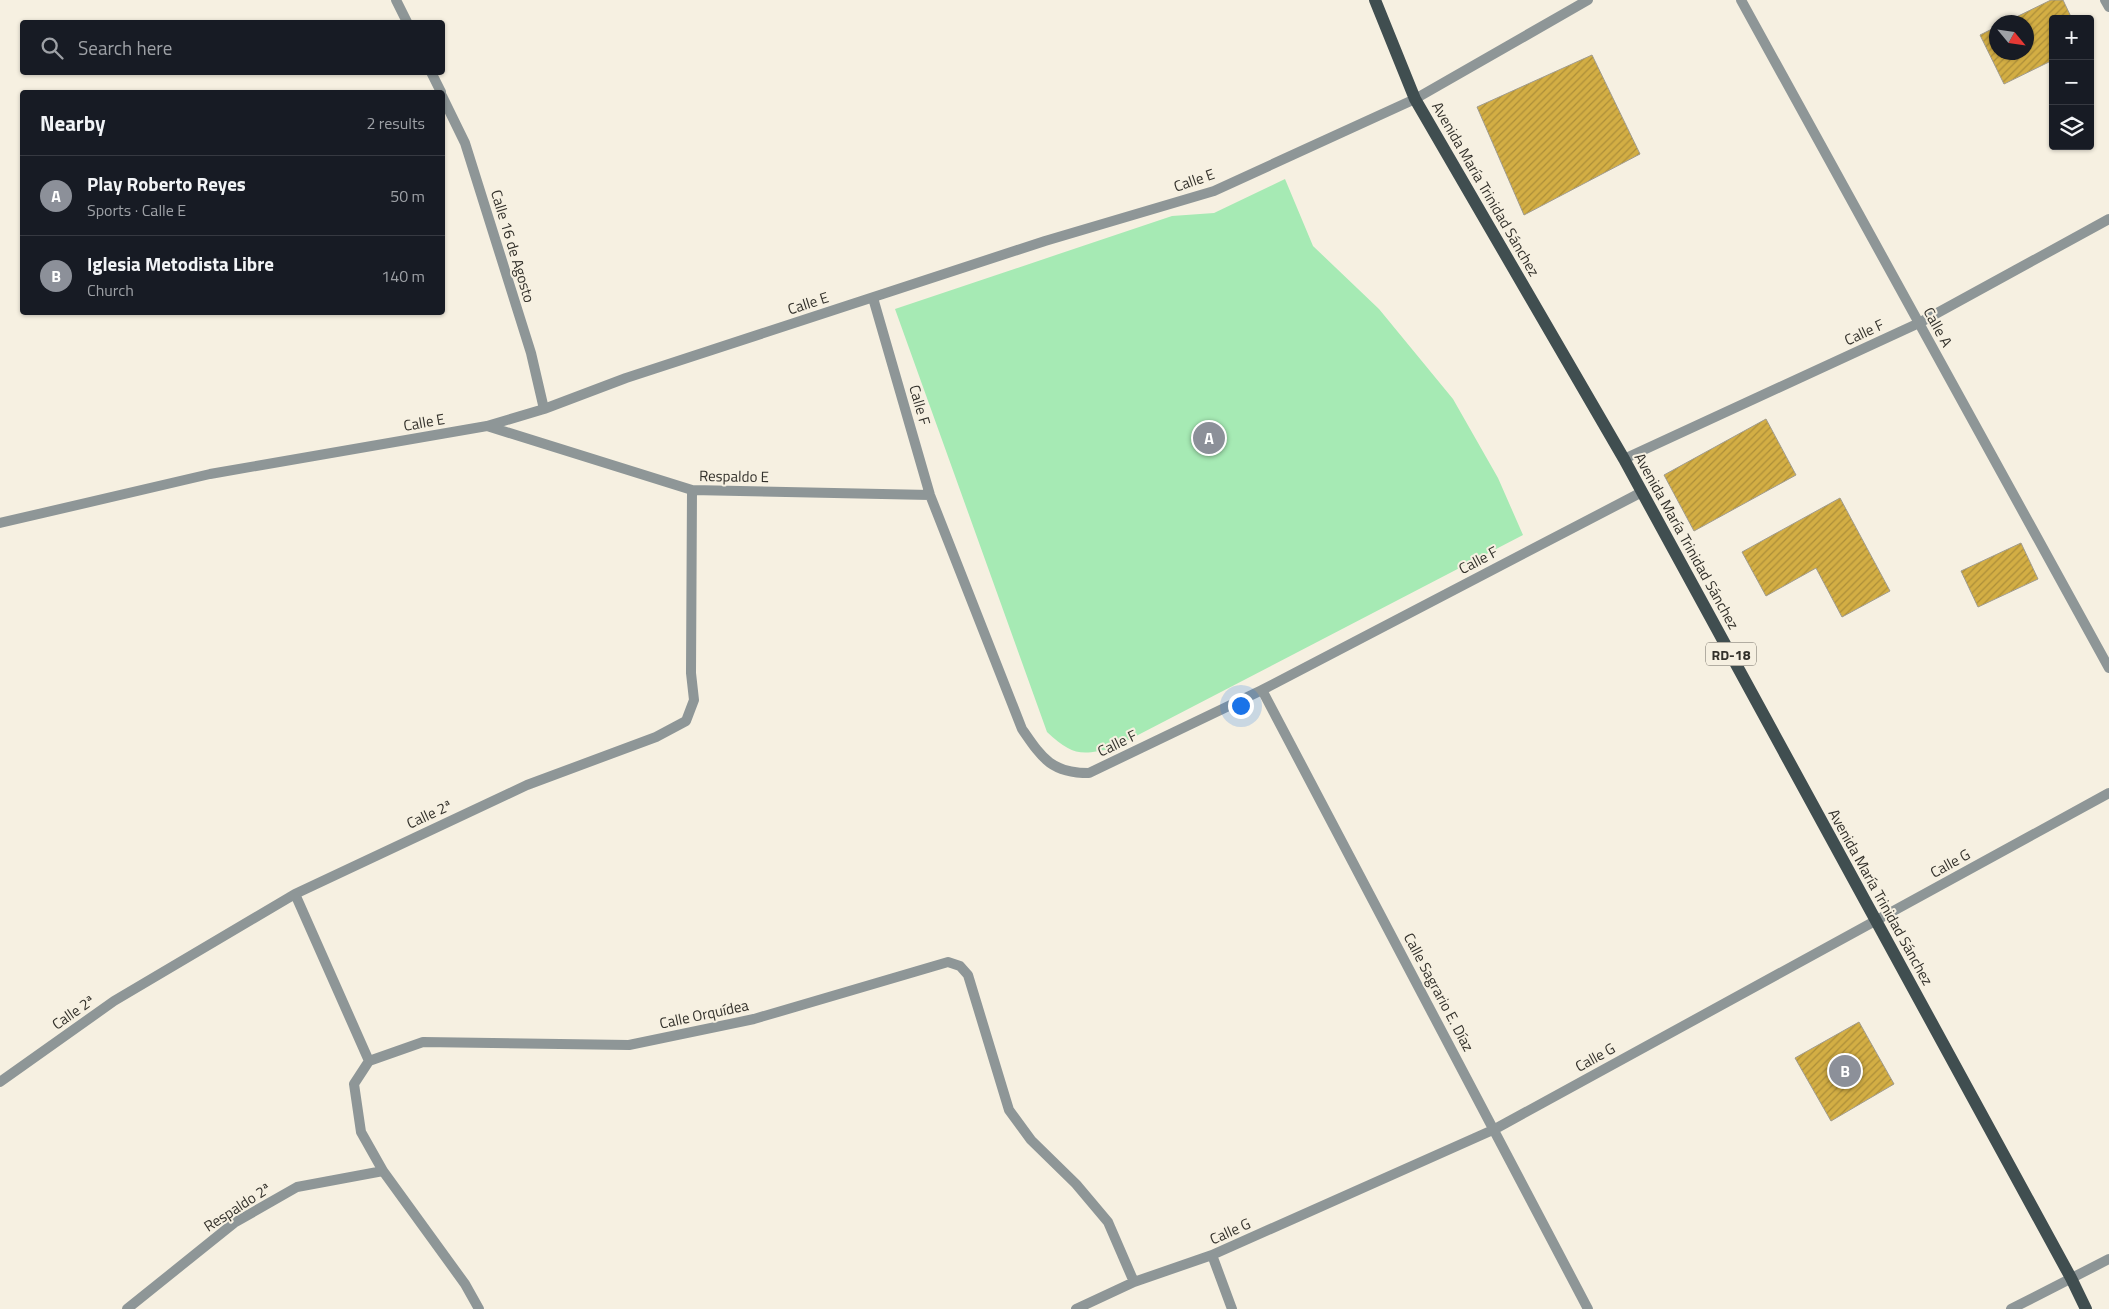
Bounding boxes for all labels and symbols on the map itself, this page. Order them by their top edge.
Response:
north arrow [1989,15,2034,60]
street label: Avenida María Trinidad Sánchez [1426,97,1546,281]
street label: Calle E [1171,162,1217,198]
street label: Calle 16 de Agosto [485,187,541,305]
street label: Calle E [785,286,831,320]
street label: Calle A [1918,303,1958,351]
street label: Calle F [1840,313,1888,351]
street label: Calle F [903,382,937,428]
street label: Calle E [401,407,447,437]
pin: A [1193,419,1225,457]
street label: Avenida María Trinidad Sánchez [1629,449,1745,634]
street label: Respaldo E [699,464,769,488]
street label: Calle F [1454,540,1502,580]
road number: RD-18 [1706,642,1756,666]
your location [1228,693,1254,719]
street label: Calle F [1093,724,1141,762]
street label: Calle 2ª [403,794,455,834]
street label: Avenida María Trinidad Sánchez [1823,805,1939,990]
street label: Calle G [1926,843,1974,883]
street label: Calle Sagrario E. Díaz [1398,929,1480,1056]
street label: Calle 2ª [47,989,99,1035]
street label: Calle Orquídea [657,993,751,1035]
street label: Calle G [1571,1037,1619,1077]
pin: B [1829,1052,1861,1090]
street label: Respaldo 2ª [199,1177,275,1237]
street label: Calle G [1206,1212,1254,1250]

